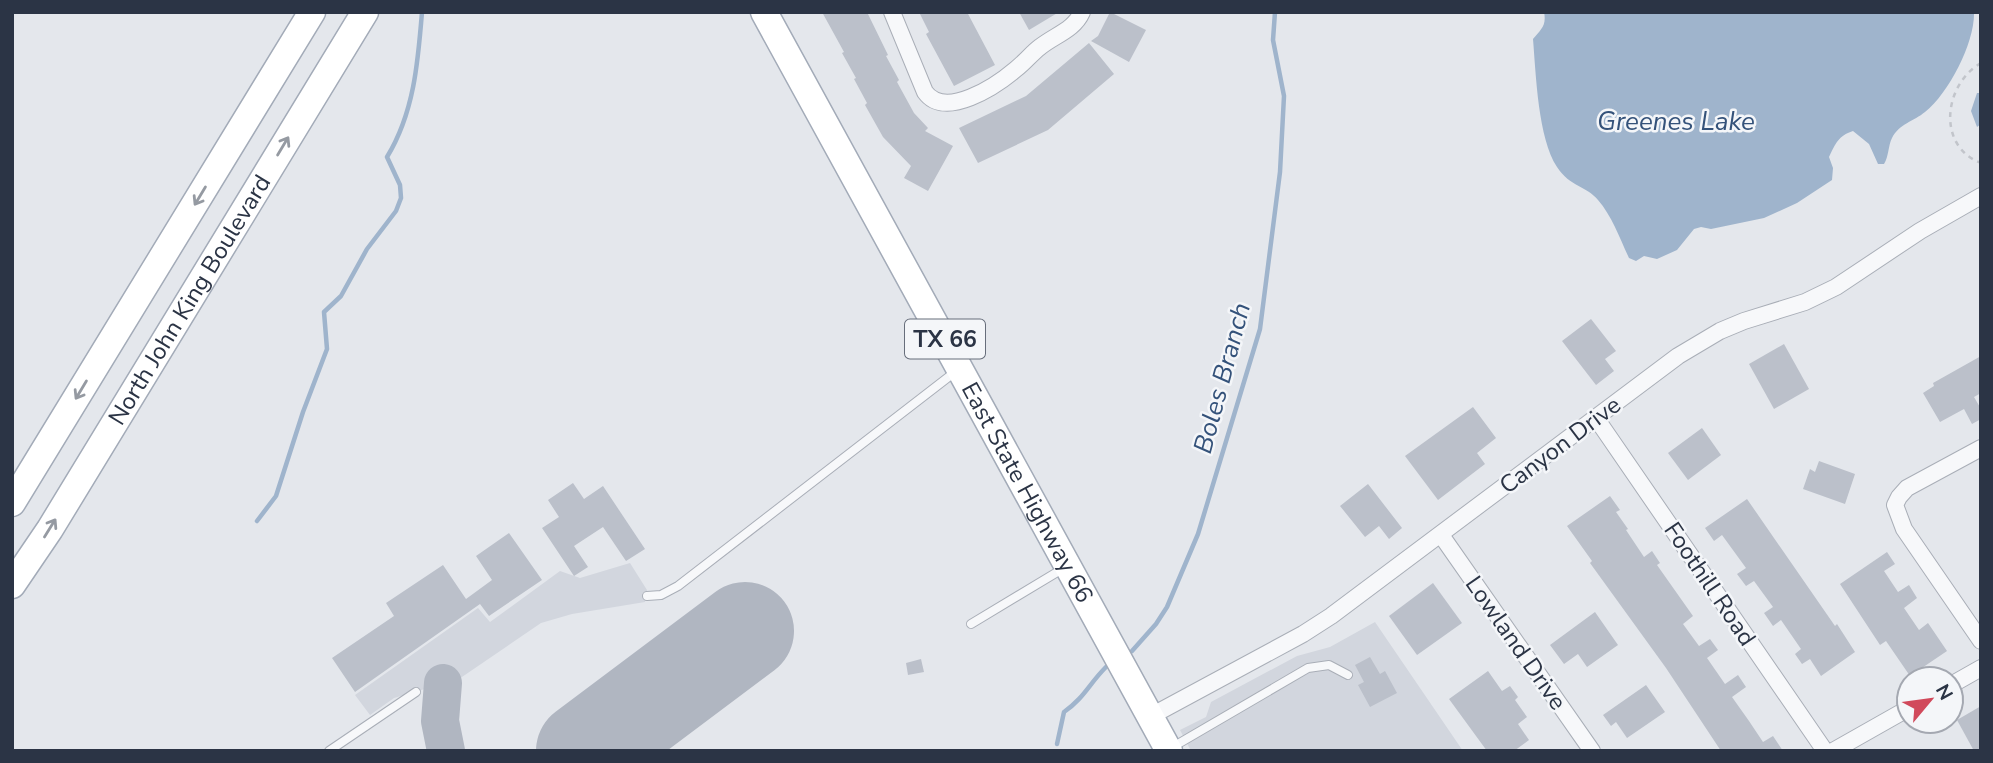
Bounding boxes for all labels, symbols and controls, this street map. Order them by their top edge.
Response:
water label: Greenes Lake [1597,104,1755,139]
one-way arrow [277,136,291,156]
street label: North John King Boulevard [101,169,278,431]
one-way arrow [192,186,207,205]
water label: Boles Branch [1185,299,1259,457]
road number: TX 66 [905,320,985,358]
street label: East State Highway 66 [954,377,1101,609]
one-way arrow [74,380,88,400]
street label: Canyon Drive [1493,389,1627,501]
street label: Foothill Road [1657,516,1763,652]
one-way arrow [42,519,57,538]
street label: Lowland Drive [1458,570,1574,716]
north arrow [1895,665,1965,735]
text: N [1929,680,1959,705]

